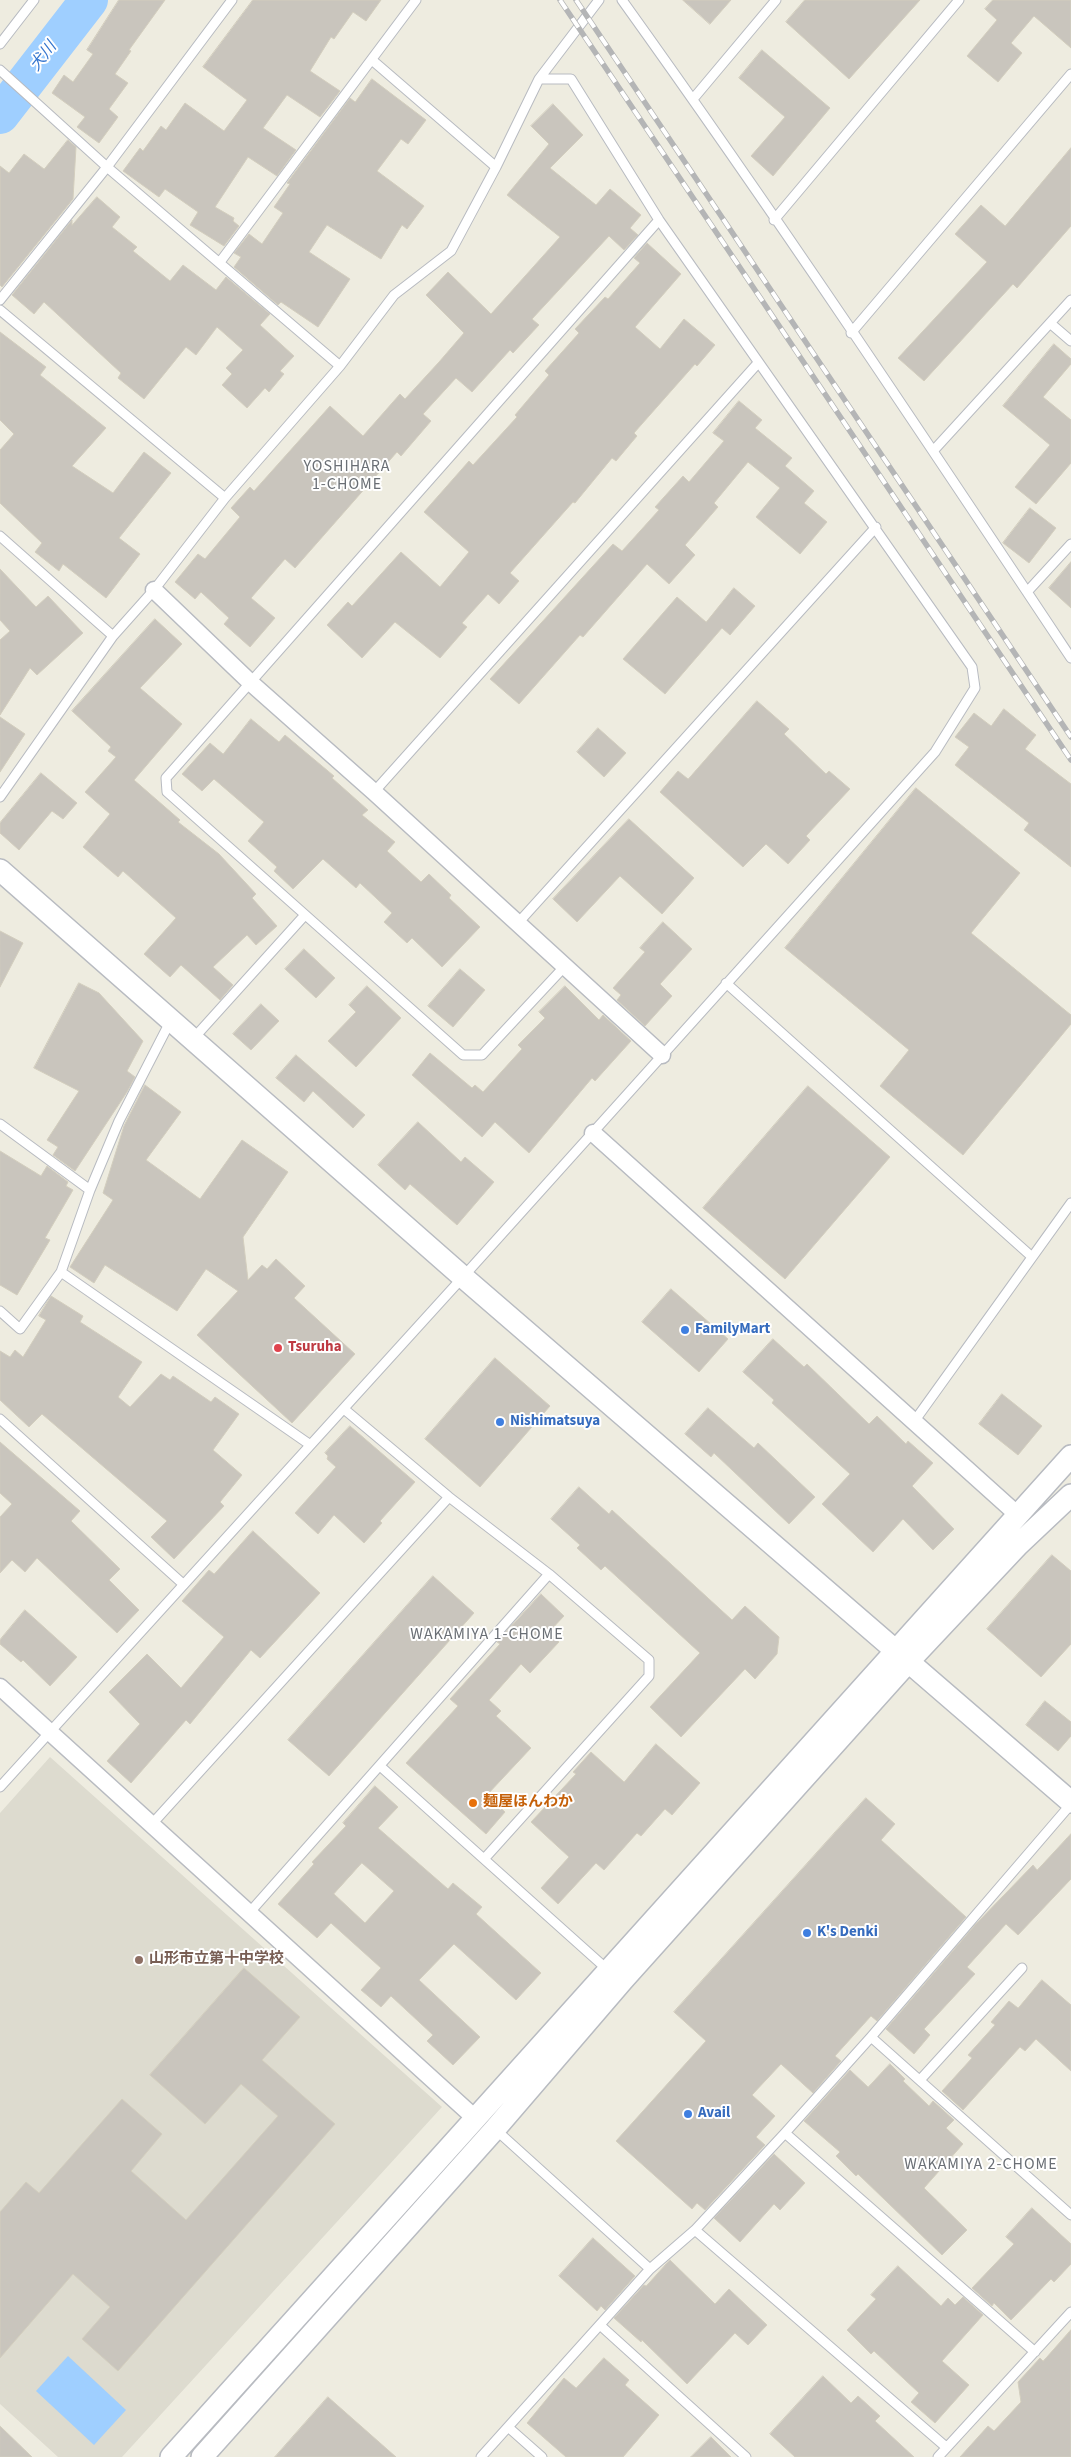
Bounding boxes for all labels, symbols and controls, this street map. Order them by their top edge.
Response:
water label: 犬川 [27,38,61,76]
district label: YOSHIHARA 1-CHOME [302,457,392,495]
place label: FamilyMart [695,1321,770,1339]
marker: FamilyMart [679,1324,691,1336]
place label: Tsuruha [288,1339,342,1357]
marker: Tsuruha [272,1342,284,1354]
place label: Nishimatsuya [510,1413,600,1431]
marker: Nishimatsuya [494,1416,506,1428]
district label: WAKAMIYA 1-CHOME [408,1625,566,1645]
place label: 麺屋ほんわか [483,1794,573,1812]
marker: 麺屋ほんわか [467,1797,479,1809]
place label: K's Denki [817,1924,878,1942]
marker: K's Denki [801,1927,813,1939]
place label: 山形市立第十中学校 [149,1951,284,1969]
marker: 山形市立第十中学校 [133,1954,145,1966]
place label: Avail [698,2105,730,2123]
marker: Avail [682,2108,694,2120]
district label: WAKAMIYA 2-CHOME [902,2155,1060,2175]

